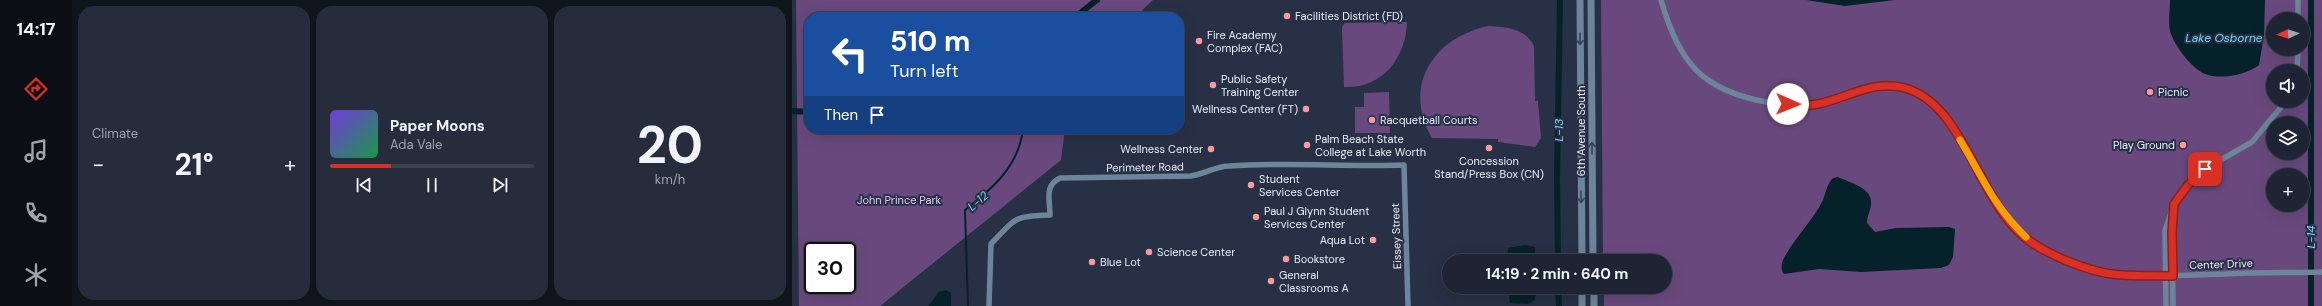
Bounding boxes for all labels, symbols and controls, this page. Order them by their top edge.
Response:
place label: Facilities District (FD) [1295,9,1403,23]
marker: Facilities District (FD) [1282,11,1292,21]
north arrow [2266,12,2310,56]
map controls [2266,12,2310,212]
text: 14:17 [16,17,56,41]
text: 510 m [890,23,970,60]
icon: left [824,28,876,80]
place label: Fire Academy Complex (FAC) [1207,28,1283,55]
water label: Lake Osborne [2185,30,2263,46]
one-way arrow [1576,32,1584,45]
marker: Fire Academy Complex (FAC) [1194,36,1204,46]
text: Turn left [890,59,959,83]
button: sound [2266,64,2310,108]
place label: Public Safety Training Center [1221,72,1299,99]
icon: directions [22,75,50,103]
marker: Public Safety Training Center [1208,80,1218,90]
position arrow [1767,83,1809,125]
place label: Picnic [2158,85,2189,99]
street label: 6th Avenue South [1574,86,1588,176]
marker: Picnic [2145,87,2155,97]
place label: Wellness Center (FT) [1192,102,1298,116]
icon: arrive [866,104,888,126]
marker: Wellness Center (FT) [1301,104,1311,114]
text: Then [824,105,858,125]
text: 20 [637,111,703,179]
place label: Racquetball Courts [1380,113,1478,127]
marker: Racquetball Courts [1367,115,1377,125]
text: Paper Moons [390,116,485,136]
button: layers [2266,116,2310,160]
water label: L-13 [1551,119,1567,141]
text: Climate [92,125,138,142]
place label: Palm Beach State College at Lake Worth [1315,132,1426,159]
text: Ada Vale [390,136,442,153]
icon: music [22,137,50,165]
place label: Play Ground [2113,138,2175,152]
marker: Palm Beach State College at Lake Worth [1302,140,1312,150]
marker: Play Ground [2178,140,2188,150]
place label: Wellness Center [1120,142,1203,156]
one-way arrow [1588,142,1596,155]
marker: Concession Stand/Press Box (CN) [1484,143,1494,153]
marker: Wellness Center [1206,144,1216,154]
text: 21° [174,145,214,184]
text: − [92,150,104,179]
text: + [284,150,296,179]
pin [2188,152,2222,186]
place label: Concession Stand/Press Box (CN) [1434,154,1544,181]
icon: arrive [2194,158,2216,180]
street label: Perimeter Road [1106,159,1184,175]
button: + [2266,168,2310,212]
text: km/h [655,171,685,188]
place label: Student Services Center [1259,172,1340,199]
icon: previous [353,174,375,196]
icon: pause [421,174,443,196]
icon: next [489,174,511,196]
marker: Student Services Center [1246,180,1256,190]
water label: L-12 [964,187,992,215]
one-way arrow [1577,190,1585,203]
park label: John Prince Park [857,193,942,207]
icon: phone [22,199,50,227]
street label: Eissey Street [1388,203,1404,269]
place label: Paul J Glynn Student Services Center [1264,204,1369,231]
marker: Paul J Glynn Student Services Center [1251,212,1261,222]
water label: L-14 [2303,225,2319,249]
place label: Aqua Lot [1320,233,1365,247]
marker: Aqua Lot [1368,235,1378,245]
speed limit sign: 30 [804,242,856,294]
place label: Science Center [1157,245,1235,259]
marker: Science Center [1144,247,1154,257]
place label: Bookstore [1294,252,1345,266]
marker: Bookstore [1281,254,1291,264]
place label: Blue Lot [1100,255,1141,269]
street label: Center Drive [2189,256,2253,272]
marker: Blue Lot [1087,257,1097,267]
icon: climate [22,261,50,289]
text: 14:19 · 2 min · 640 m [1486,264,1628,284]
place label: General Classrooms A [1279,268,1349,295]
marker: General Classrooms A [1266,276,1276,286]

